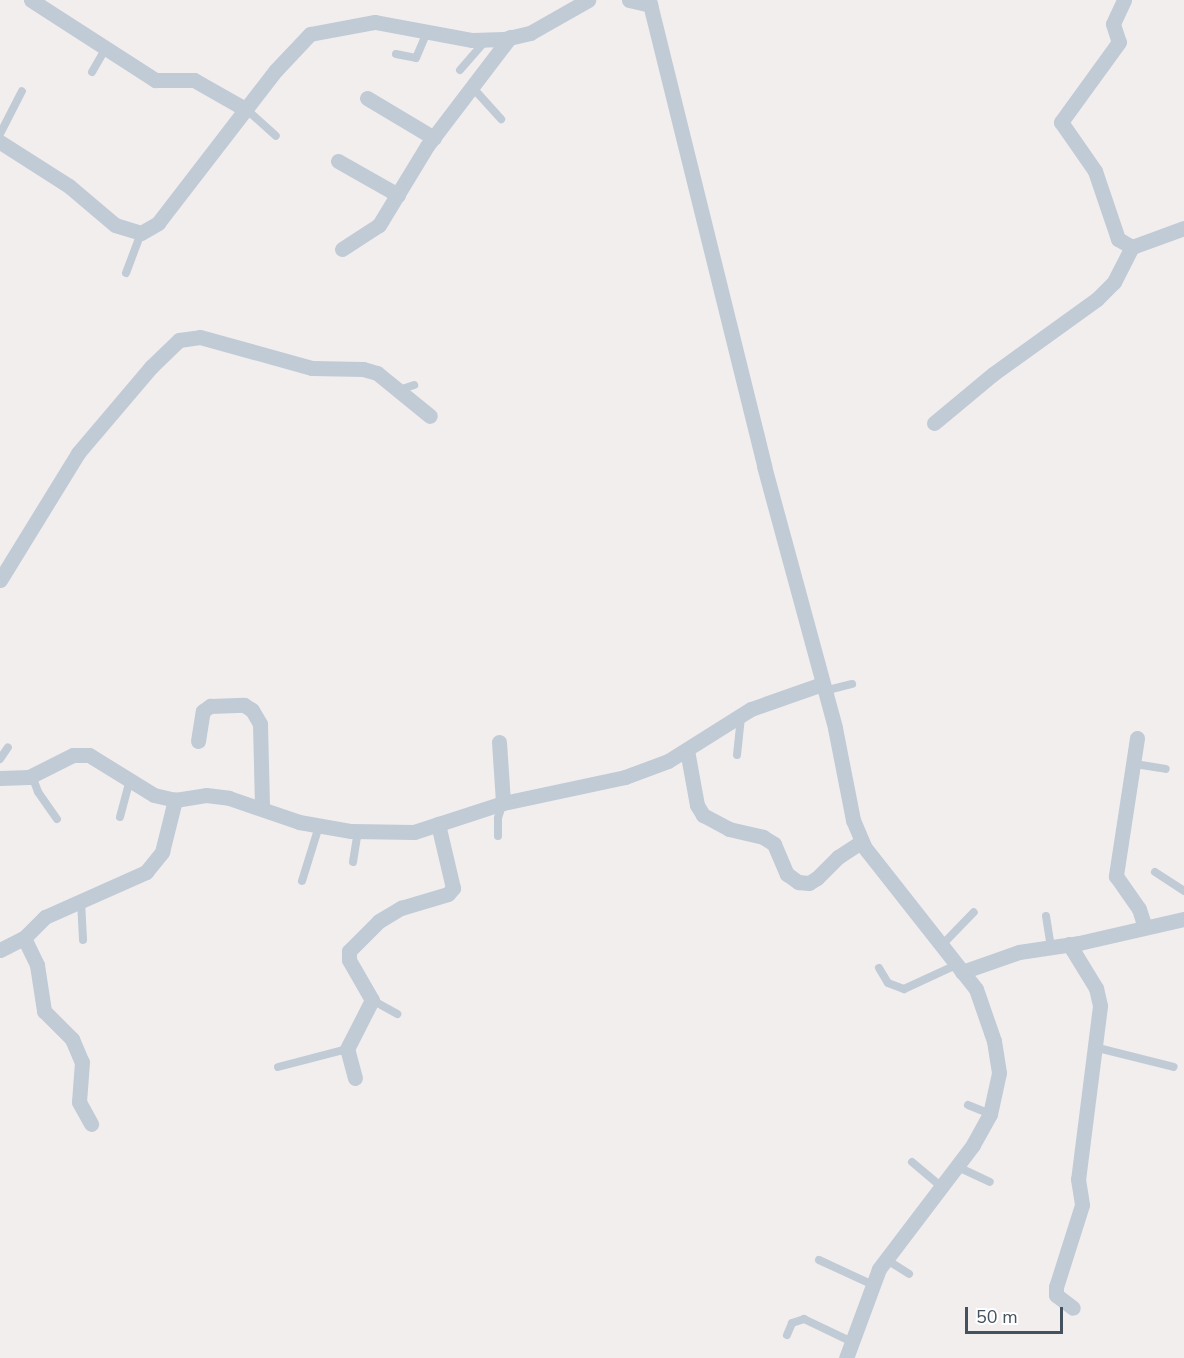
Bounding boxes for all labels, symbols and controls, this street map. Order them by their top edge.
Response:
scale bar [968,1295,1066,1333]
text: 50 m [976,1305,1018,1329]

